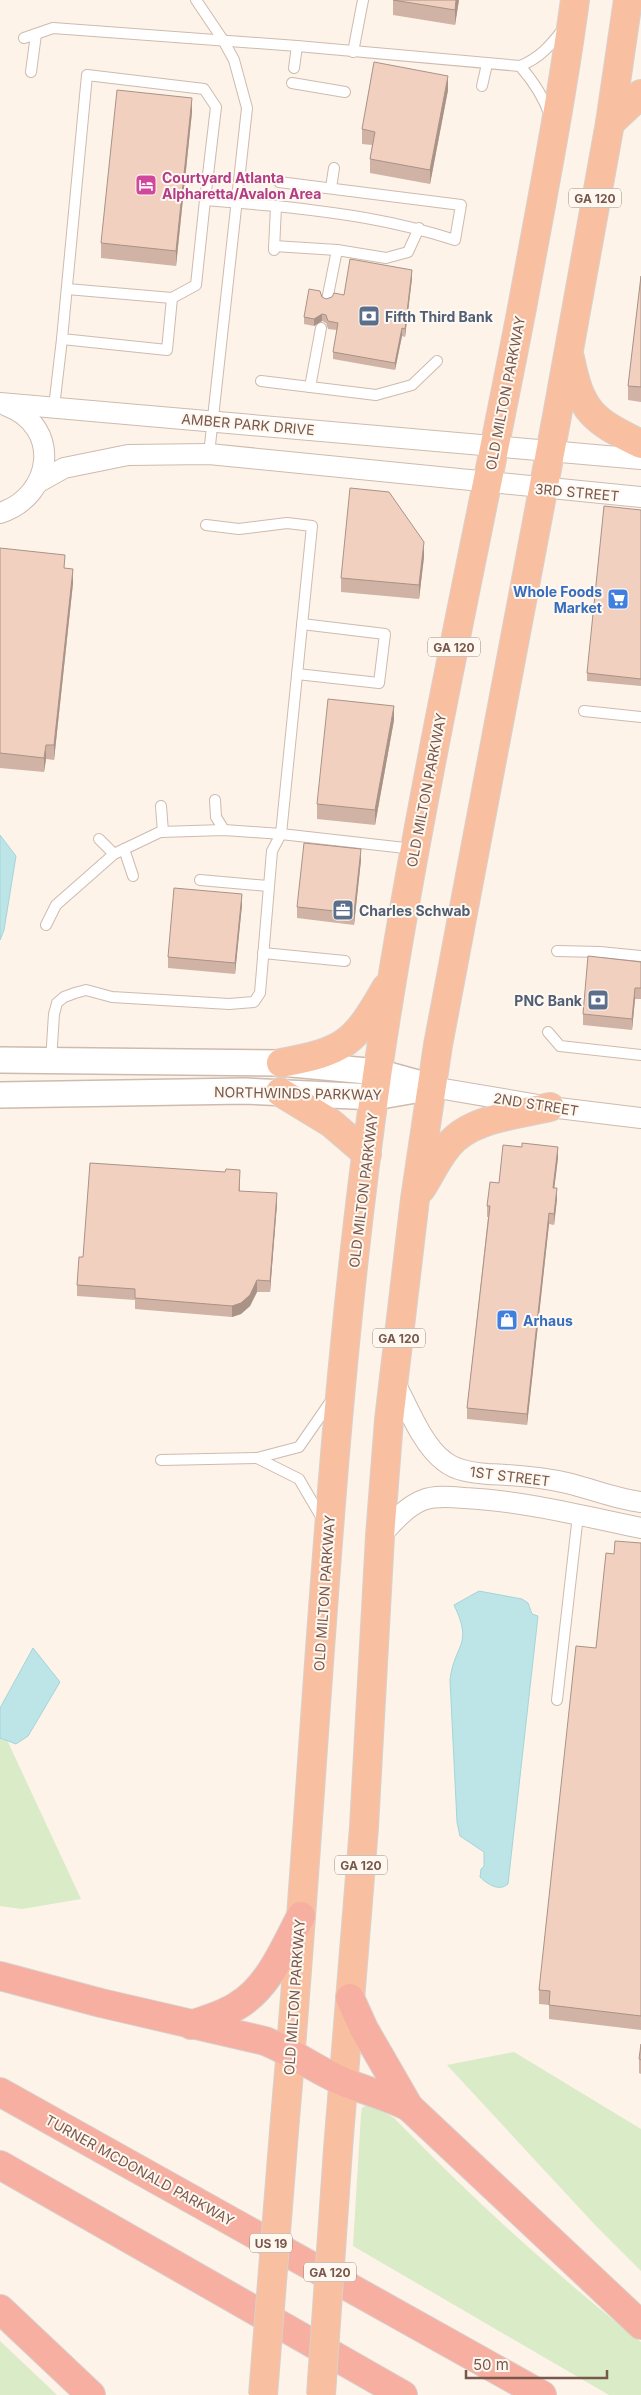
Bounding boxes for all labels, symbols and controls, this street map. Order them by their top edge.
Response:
place label: Courtyard Atlanta Alpharetta/Avalon Area [162,169,321,202]
hotel icon: Courtyard Atlanta Alpharetta/Avalon Area [134,173,158,197]
road number: GA 120 [569,188,621,208]
bank icon: Fifth Third Bank [357,304,381,328]
place label: Fifth Third Bank [385,308,494,325]
street label: OLD MILTON PARKWAY [482,314,528,471]
street label: AMBER PARK DRIVE [181,410,315,438]
street label: 3RD STREET [534,480,620,504]
place label: Whole Foods Market [513,583,602,616]
supermarket icon: Whole Foods Market [606,587,630,611]
road number: GA 120 [428,638,480,656]
street label: OLD MILTON PARKWAY [403,711,449,868]
office icon: Charles Schwab [331,898,355,922]
place label: Charles Schwab [359,902,471,919]
bank icon: PNC Bank [586,988,610,1012]
place label: PNC Bank [514,992,583,1009]
street label: NORTHWINDS PARKWAY [214,1083,383,1103]
street label: 2ND STREET [492,1089,580,1119]
street label: OLD MILTON PARKWAY [345,1111,381,1269]
shop icon: Arhaus [495,1308,519,1332]
place label: Arhaus [523,1312,573,1329]
road number: GA 120 [373,1329,425,1348]
street label: 1ST STREET [469,1463,551,1489]
street label: OLD MILTON PARKWAY [310,1514,338,1672]
road number: GA 120 [335,1856,387,1874]
street label: OLD MILTON PARKWAY [280,1918,308,2076]
street label: TURNER MCDONALD PARKWAY [43,2111,238,2229]
road number: US 19 [250,2234,292,2252]
road number: GA 120 [304,2262,356,2282]
scale bar [466,2348,607,2380]
text: 50 m [473,2355,509,2374]

